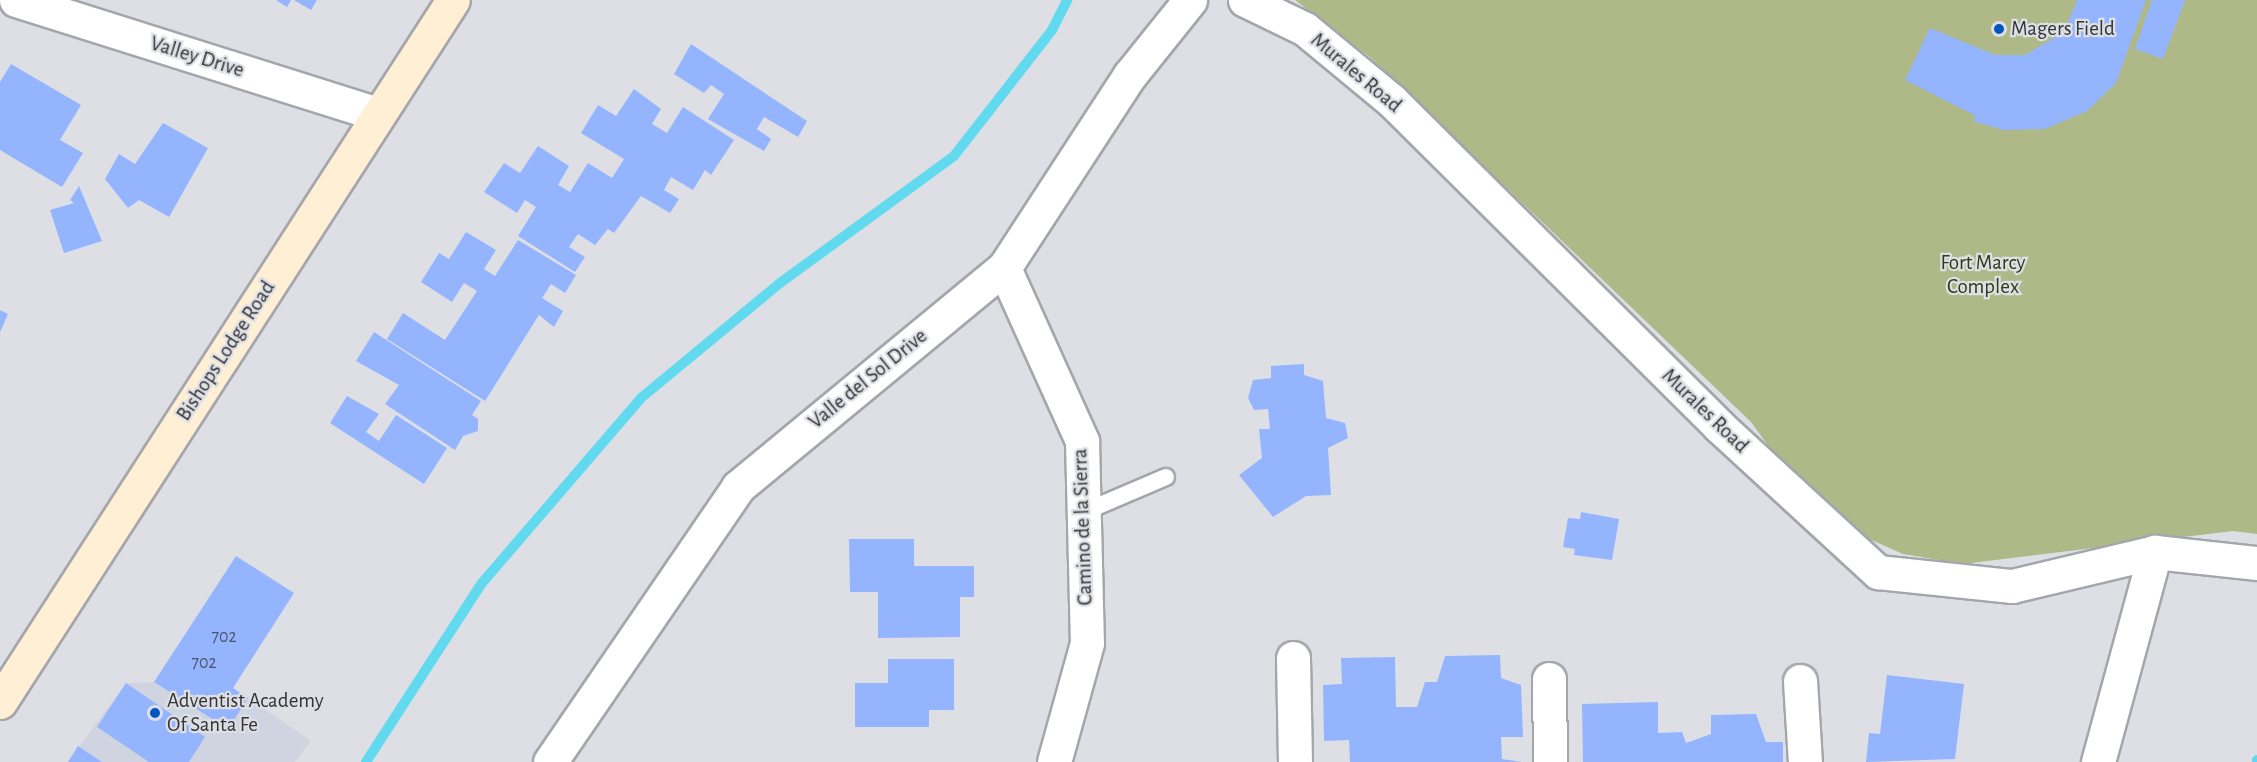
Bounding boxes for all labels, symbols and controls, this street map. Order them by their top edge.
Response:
place label: Magers Field [2011,16,2115,42]
marker: Magers Field [1992,22,2006,36]
street label: Murales Road [1305,28,1407,118]
street label: Valley Drive [147,31,247,83]
park label: Fort Marcy Complex [1940,250,2026,300]
street label: Bishops Lodge Road [171,276,281,426]
street label: Valle del Sol Drive [804,323,932,435]
street label: Murales Road [1656,363,1754,459]
street label: Camino de la Sierra [1068,448,1098,606]
house number: 702 [211,626,237,648]
house number: 702 [191,652,217,674]
place label: Adventist Academy Of Santa Fe [167,688,324,738]
marker: Adventist Academy Of Santa Fe [148,706,162,720]

